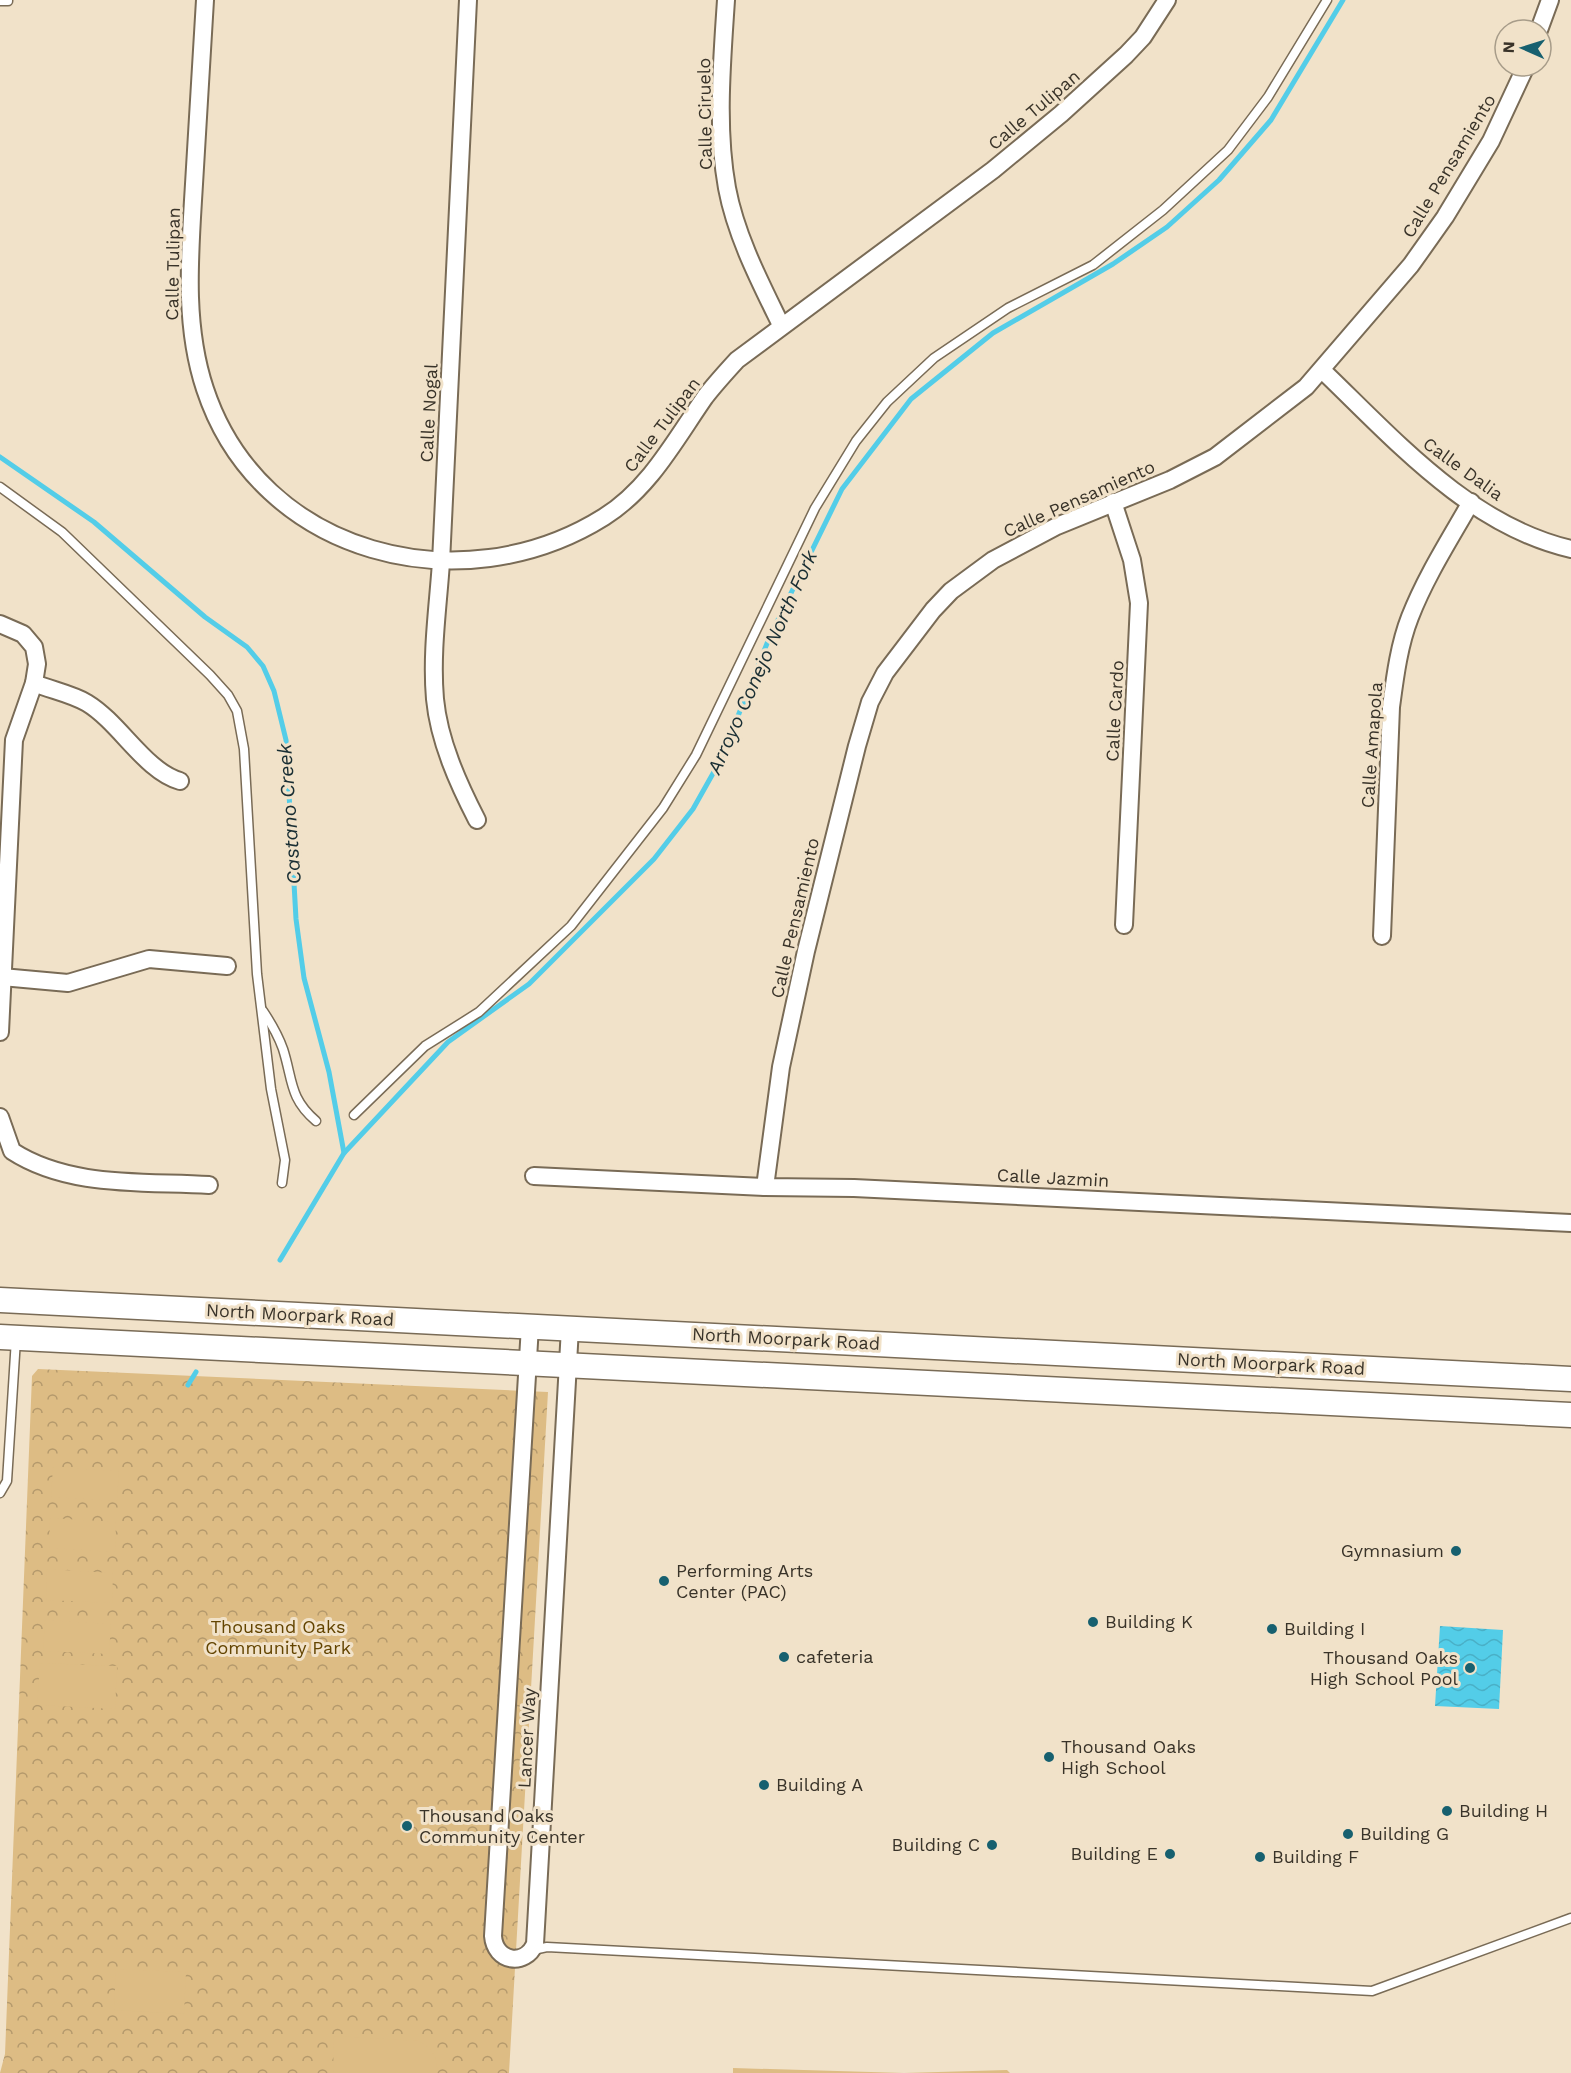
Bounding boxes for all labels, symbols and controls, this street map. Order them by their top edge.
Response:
north arrow [1493,18,1553,78]
text: N [1499,41,1518,54]
street label: Calle Ciruelo [693,58,716,170]
street label: Calle Tulipan [984,65,1084,154]
street label: Calle Pensamiento [1397,90,1500,241]
street label: Calle Tulipan [161,207,184,321]
street label: Calle Nogal [415,362,442,463]
street label: Calle Tulipan [619,373,704,476]
street label: Calle Dalia [1419,433,1507,505]
street label: Calle Pensamiento [1000,456,1158,541]
water label: Arroyo Conejo North Fork [701,545,823,778]
street label: Calle Cardo [1101,660,1128,762]
street label: Calle Amapola [1357,681,1386,809]
water label: Castano Creek [272,742,306,885]
street label: Calle Pensamiento [766,836,823,1000]
street label: Calle Jazmin [996,1164,1110,1191]
street label: North Moorpark Road [205,1299,395,1330]
street label: North Moorpark Road [691,1323,881,1354]
street label: North Moorpark Road [1176,1348,1366,1379]
place label: Gymnasium [1341,1540,1444,1561]
marker: Gymnasium [1449,1544,1463,1558]
place label: Performing Arts Center (PAC) [676,1560,813,1602]
marker: Performing Arts Center (PAC) [657,1574,671,1588]
place label: Building K [1105,1611,1193,1632]
marker: Building K [1086,1615,1100,1629]
park label: Thousand Oaks Community Park [205,1616,351,1658]
place label: Building I [1284,1618,1365,1639]
marker: Building I [1265,1622,1279,1636]
place label: cafeteria [796,1646,873,1667]
place label: Thousand Oaks High School Pool [1310,1647,1458,1689]
marker: cafeteria [777,1650,791,1664]
marker: Thousand Oaks High School Pool [1463,1661,1477,1675]
street label: Lancer Way [513,1686,540,1789]
place label: Thousand Oaks High School [1061,1736,1196,1778]
marker: Thousand Oaks High School [1042,1750,1056,1764]
place label: Building A [776,1774,863,1795]
marker: Building A [757,1778,771,1792]
place label: Building H [1459,1800,1548,1821]
marker: Building H [1440,1804,1454,1818]
place label: Thousand Oaks Community Center [419,1805,585,1847]
marker: Thousand Oaks Community Center [400,1819,414,1833]
place label: Building G [1360,1823,1449,1844]
marker: Building G [1341,1827,1355,1841]
place label: Building C [892,1834,980,1855]
marker: Building C [985,1838,999,1852]
place label: Building E [1070,1843,1158,1864]
place label: Building F [1272,1846,1359,1867]
marker: Building E [1163,1847,1177,1861]
marker: Building F [1253,1850,1267,1864]

